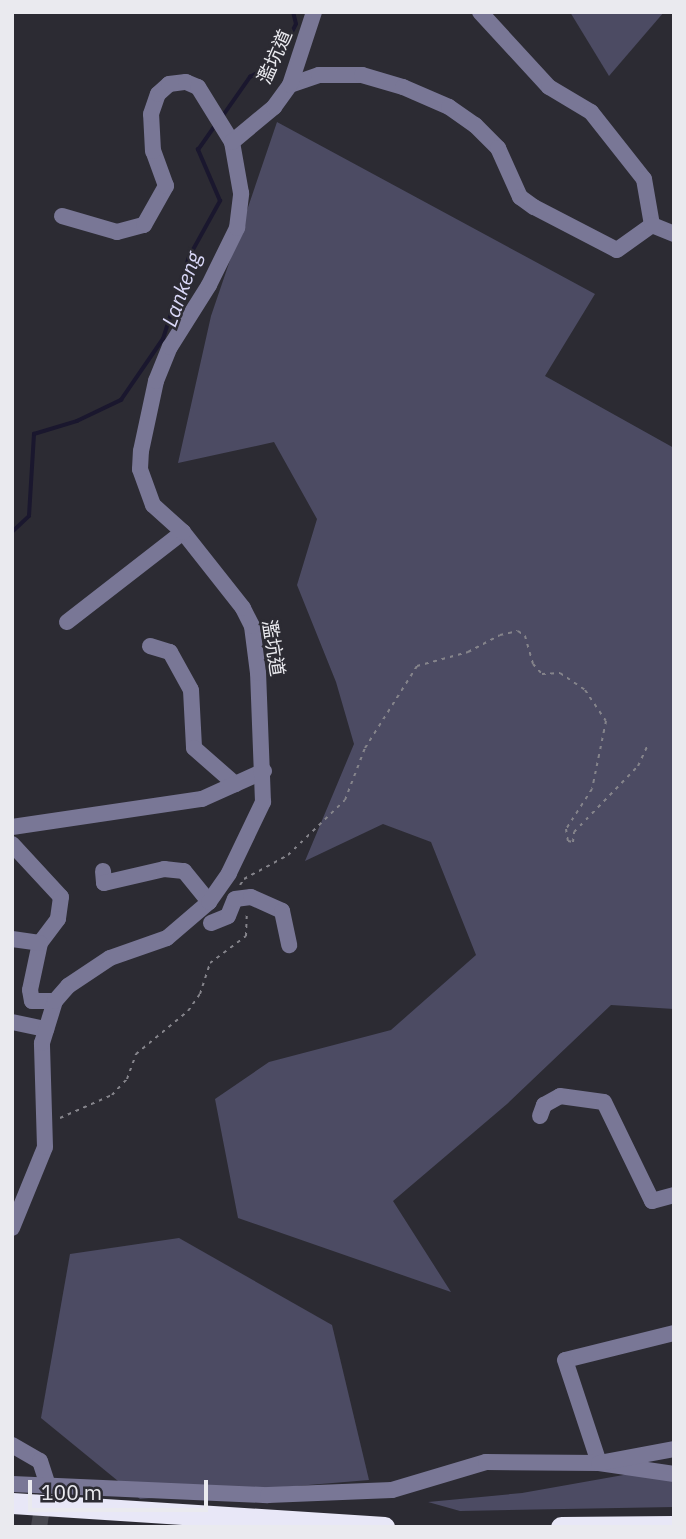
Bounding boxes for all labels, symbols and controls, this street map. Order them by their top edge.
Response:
street label: 濫坑道 [253,26,297,88]
water label: Lankeng [156,248,206,330]
street label: 濫坑道 [257,618,289,678]
scale bar [32,1466,212,1510]
text: 100 m [41,1478,102,1506]

